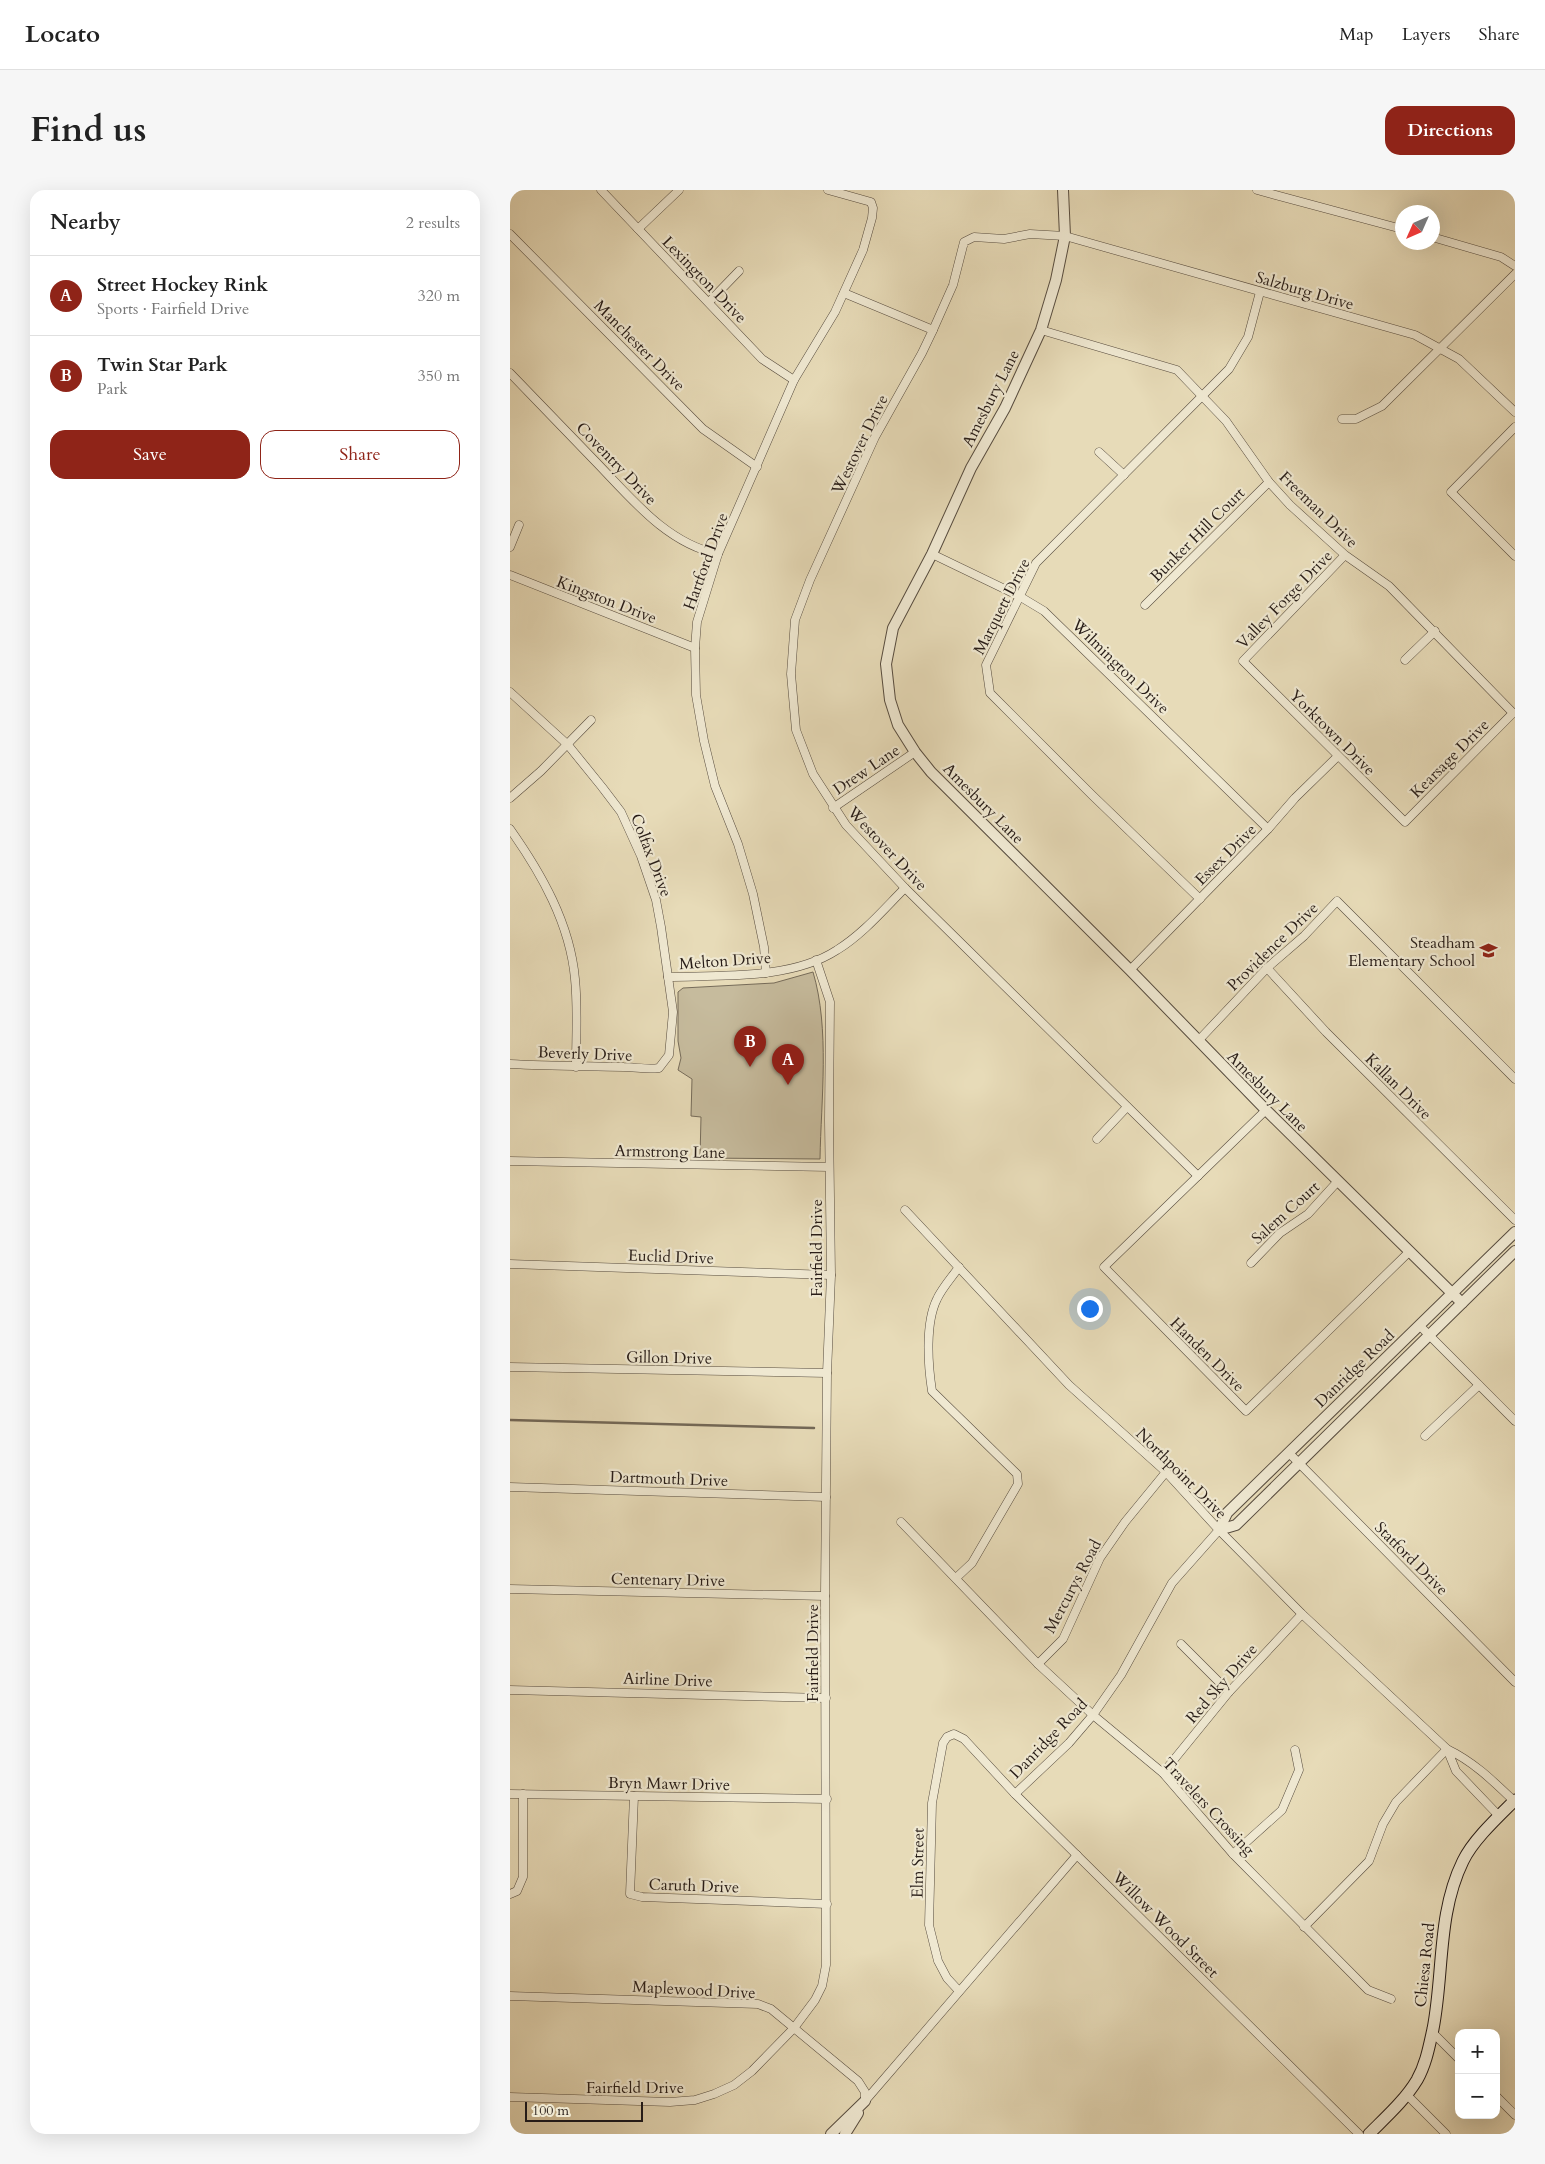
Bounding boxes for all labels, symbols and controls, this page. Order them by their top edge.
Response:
text: Locato [25,18,100,51]
text: Map [1339,22,1374,47]
text: Layers [1402,22,1451,47]
text: Share [1479,22,1520,47]
text: Find us [30,106,146,154]
button: Directions [1385,106,1515,155]
north arrow [1395,205,1440,250]
text: Nearby [50,208,121,237]
text: 2 results [406,212,460,234]
street label: Lexington Drive [657,231,752,328]
street label: Salzburg Drive [1253,266,1356,315]
text: Street Hockey Rink [97,272,268,298]
text: A [60,285,72,307]
text: 320 m [418,285,460,307]
street label: Manchester Drive [589,295,690,396]
text: Sports · Fairfield Drive [97,298,249,320]
street label: Amesbury Lane [957,346,1025,451]
text: Twin Star Park [97,352,228,378]
text: B [60,365,72,387]
text: 350 m [418,365,460,387]
text: Park [97,378,128,400]
street label: Westover Drive [826,391,893,499]
street label: Coventry Drive [571,417,662,510]
button: Save [50,430,250,479]
button: Share [260,430,460,479]
street label: Freeman Drive [1274,466,1363,553]
street label: Bunker Hill Court [1146,483,1250,587]
street label: Hartford Drive [678,510,734,613]
street label: Valley Forge Drive [1232,545,1338,654]
street label: Marquett Drive [968,554,1036,658]
street label: Kingston Drive [553,571,660,629]
street label: Wilmington Drive [1066,614,1174,719]
street label: Yorktown Drive [1284,685,1380,781]
street label: Kearsage Drive [1405,714,1494,803]
street label: Drew Lane [829,739,904,800]
street label: Amesbury Lane [938,758,1029,849]
street label: Westover Drive [842,801,932,896]
street label: Colfax Drive [625,810,677,900]
street label: Essex Drive [1190,819,1261,890]
street label: Providence Drive [1222,897,1323,996]
place label: Steadham Elementary School [1348,932,1475,972]
school or university icon: Steadham Elementary School [1479,941,1499,961]
street label: Melton Drive [678,947,772,975]
pin: B [734,1026,766,1067]
street label: Beverly Drive [537,1041,633,1067]
pin: A [772,1044,804,1085]
street label: Amesbury Lane [1222,1046,1313,1137]
street label: Kallan Drive [1360,1049,1436,1125]
street label: Armstrong Lane [614,1140,726,1164]
street label: Salem Court [1247,1176,1324,1249]
street label: Fairfield Drive [806,1199,828,1297]
street label: Euclid Drive [628,1245,714,1269]
your location [1077,1296,1103,1322]
street label: Handen Drive [1165,1313,1249,1397]
street label: Danridge Road [1310,1325,1400,1413]
street label: Gillon Drive [626,1346,712,1370]
street label: Northpoint Drive [1131,1423,1232,1524]
street label: Dartmouth Drive [609,1466,729,1492]
street label: Statford Drive [1370,1517,1453,1600]
street label: Mercurys Road [1039,1535,1107,1637]
street label: Centenary Drive [611,1568,725,1592]
street label: Fairfield Drive [802,1604,824,1702]
street label: Red Sky Drive [1181,1639,1263,1728]
street label: Airline Drive [623,1667,713,1693]
street label: Danridge Road [1005,1693,1093,1784]
street label: Travelers Crossing [1157,1753,1260,1861]
street label: Bryn Mawr Drive [608,1772,730,1796]
street label: Elm Street [906,1828,930,1898]
street label: Willow Wood Street [1106,1866,1223,1983]
street label: Caruth Drive [648,1873,740,1899]
street label: Chiesa Road [1410,1921,1440,2008]
street label: Maplewood Drive [632,1976,756,2004]
map controls [1455,2029,1500,2119]
button: + [1455,2029,1500,2074]
button: − [1455,2074,1500,2119]
street label: Fairfield Drive [586,2077,684,2099]
scale bar [525,2099,642,2122]
text: 100 m [532,2101,569,2120]

